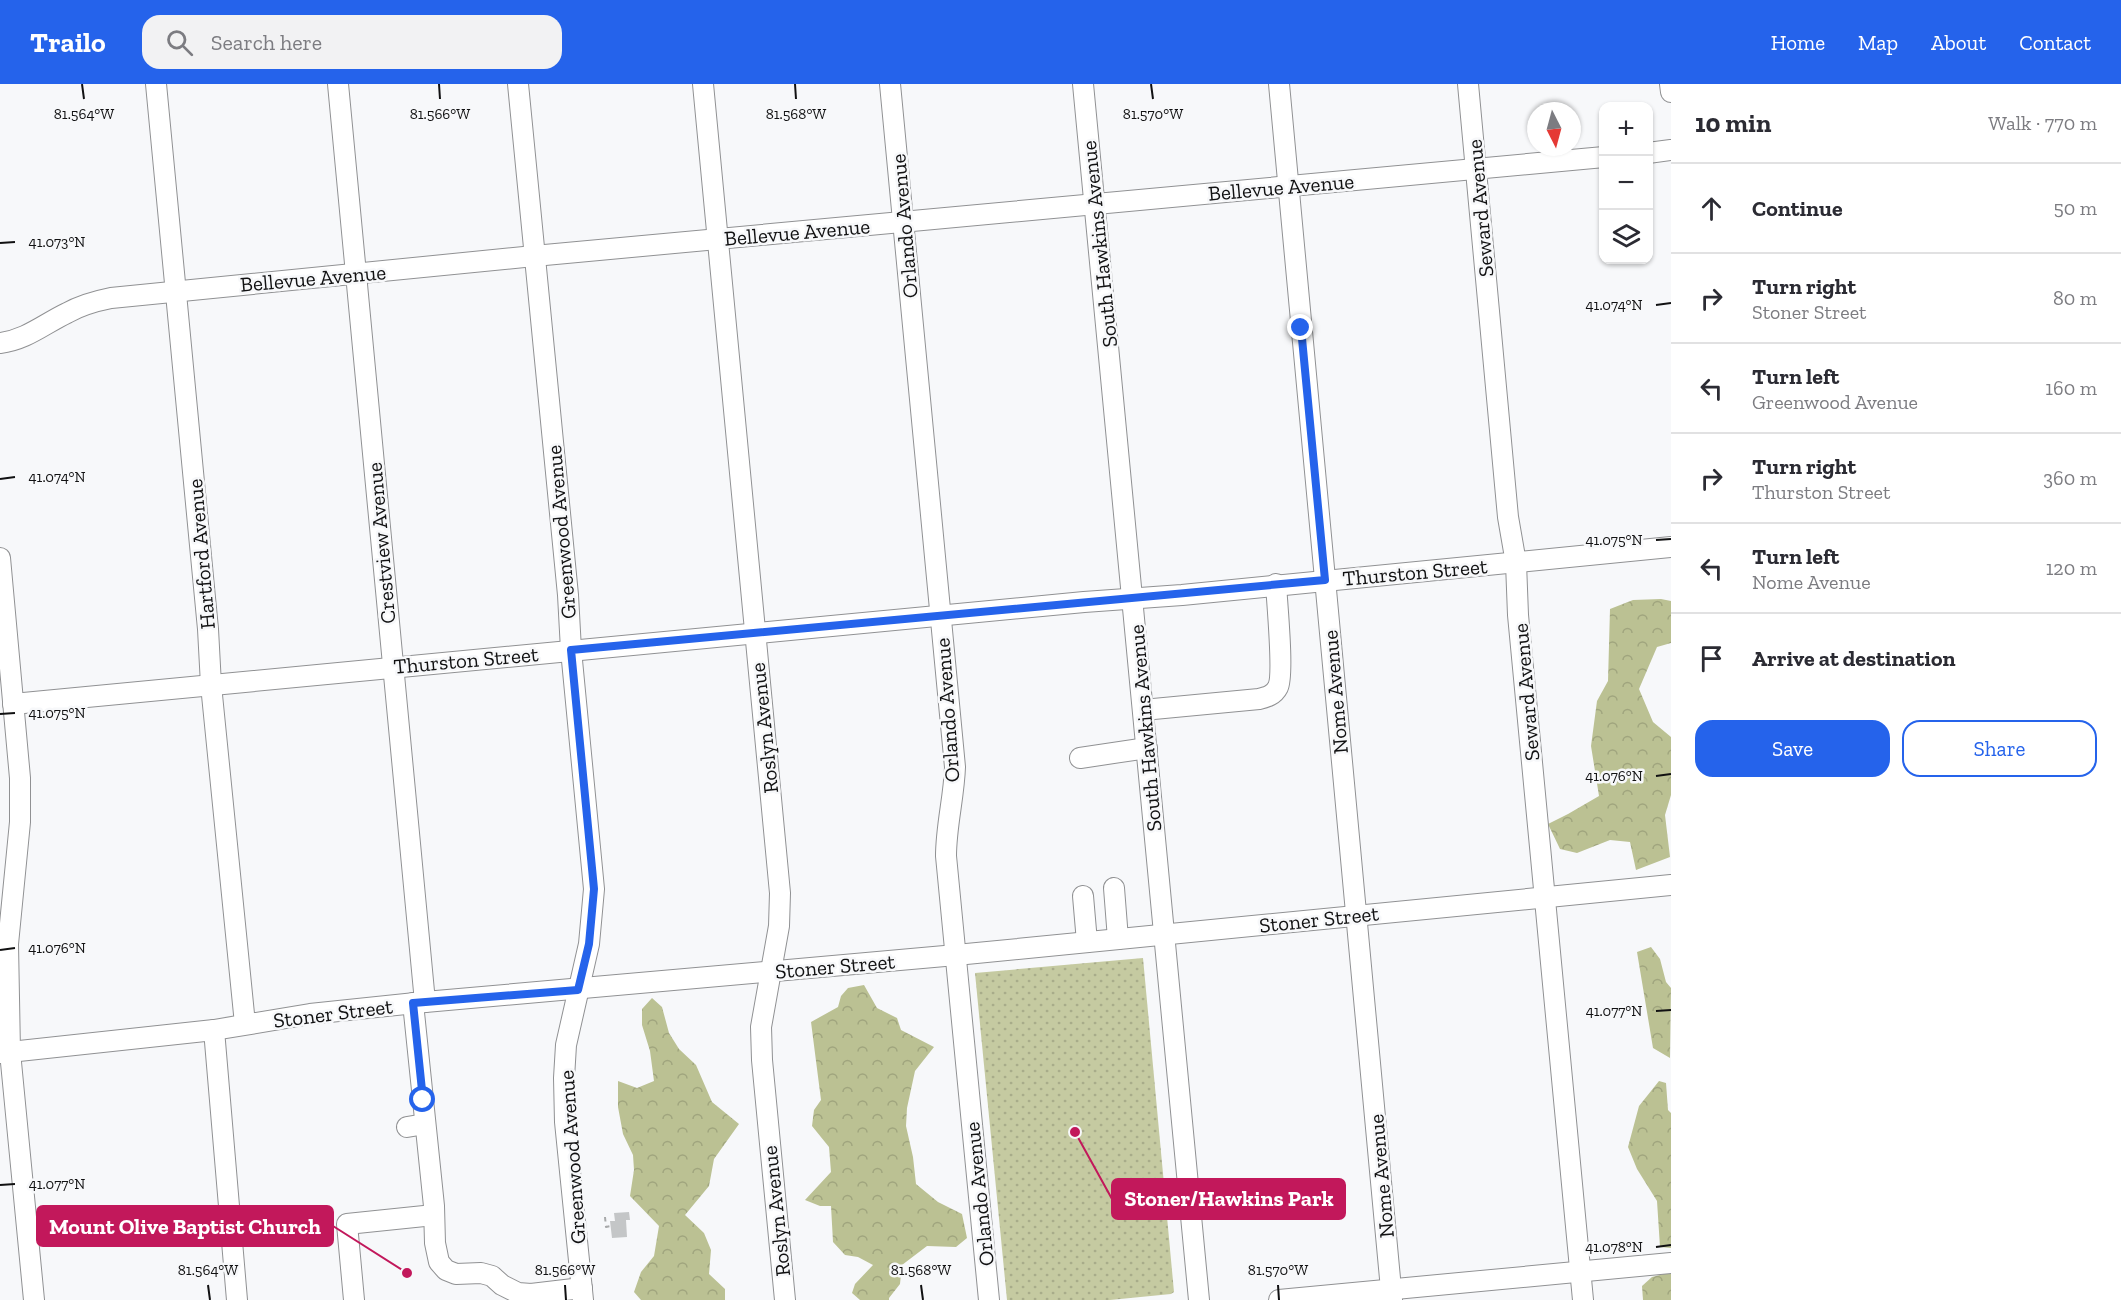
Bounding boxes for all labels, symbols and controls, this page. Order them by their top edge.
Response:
search box [142,15,562,69]
text: Trailo [30,26,106,59]
icon: search [163,26,196,59]
text: Search here [211,29,322,56]
text: Home [1771,30,1825,55]
text: Map [1858,30,1898,55]
text: About [1931,30,1986,55]
text: Contact [2019,30,2091,55]
north arrow [1527,102,1581,156]
map controls [1599,102,1653,264]
button: + [1599,102,1653,156]
text: 81.564°W [54,105,114,123]
text: 81.566°W [410,105,470,123]
text: 81.568°W [766,105,826,123]
text: 81.570°W [1123,105,1183,123]
text: 10 min [1695,107,1771,139]
text: Walk · 770 m [1988,111,2097,135]
street label: Seward Avenue [1462,138,1498,278]
street label: South Hawkins Avenue [1076,139,1122,349]
street label: Orlando Avenue [885,153,923,299]
button: − [1599,156,1653,210]
street label: Bellevue Avenue [1207,168,1355,206]
icon: ahead [1695,192,1728,225]
text: Continue [1752,195,1843,222]
text: 50 m [2053,196,2097,220]
button: layers [1599,210,1653,264]
street label: Bellevue Avenue [723,213,871,251]
text: 41.073°N [29,233,85,251]
street label: Bellevue Avenue [239,259,387,297]
text: Turn right [1752,273,1856,300]
icon: right [1695,282,1728,315]
text: 80 m [2053,286,2097,310]
text: 41.074°N [1586,296,1642,314]
text: Stoner Street [1752,300,1867,324]
route end [1287,314,1313,340]
text: Turn left [1752,363,1839,390]
icon: left [1695,372,1728,405]
text: 160 m [2045,376,2097,400]
text: Greenwood Avenue [1752,390,1918,414]
street label: Greenwood Avenue [541,444,581,620]
text: Turn right [1752,453,1856,480]
street label: Crestview Avenue [361,461,401,625]
icon: right [1695,462,1728,495]
text: 360 m [2043,466,2097,490]
text: 41.074°N [29,468,85,486]
street label: Hartford Avenue [182,478,220,630]
text: Thurston Street [1752,480,1890,504]
text: 41.075°N [1585,531,1643,549]
text: Turn left [1752,543,1839,570]
icon: left [1695,552,1728,585]
street label: Thurston Street [1342,553,1489,591]
text: 120 m [2046,556,2097,580]
text: Nome Avenue [1752,570,1871,594]
street label: Seward Avenue [1508,622,1544,762]
street label: South Hawkins Avenue [1123,623,1167,833]
street label: Nome Avenue [1317,629,1353,755]
street label: Orlando Avenue [929,637,965,783]
street label: Thurston Street [393,641,540,679]
icon: arrive [1695,642,1728,675]
text: Arrive at destination [1752,645,1955,672]
street label: Roslyn Avenue [745,661,783,795]
text: 41.075°N [28,704,86,722]
button: Save [1695,720,1890,777]
button: Share [1902,720,2097,777]
text: 41.076°N [1585,767,1643,785]
street label: Stoner Street [1258,900,1380,938]
text: 41.076°N [28,939,86,957]
street label: Stoner Street [774,948,896,984]
street label: Stoner Street [272,993,394,1033]
text: 41.077°N [1586,1002,1642,1020]
street label: Greenwood Avenue [553,1069,591,1245]
route start [409,1086,435,1112]
street label: Nome Avenue [1363,1113,1399,1239]
street label: Orlando Avenue [959,1121,999,1267]
street label: Roslyn Avenue [757,1144,795,1278]
text: 41.077°N [29,1175,85,1193]
callout: Stoner/Hawkins Park [1112,1179,1345,1219]
text: Stoner/Hawkins Park [1124,1185,1334,1212]
callout: Mount Olive Baptist Church [37,1206,333,1246]
text: Mount Olive Baptist Church [49,1213,321,1240]
text: 41.078°N [1585,1238,1643,1256]
text: 81.564°W [178,1261,238,1279]
text: 81.566°W [535,1261,595,1279]
text: 81.568°W [891,1261,951,1279]
text: 81.570°W [1248,1261,1308,1279]

